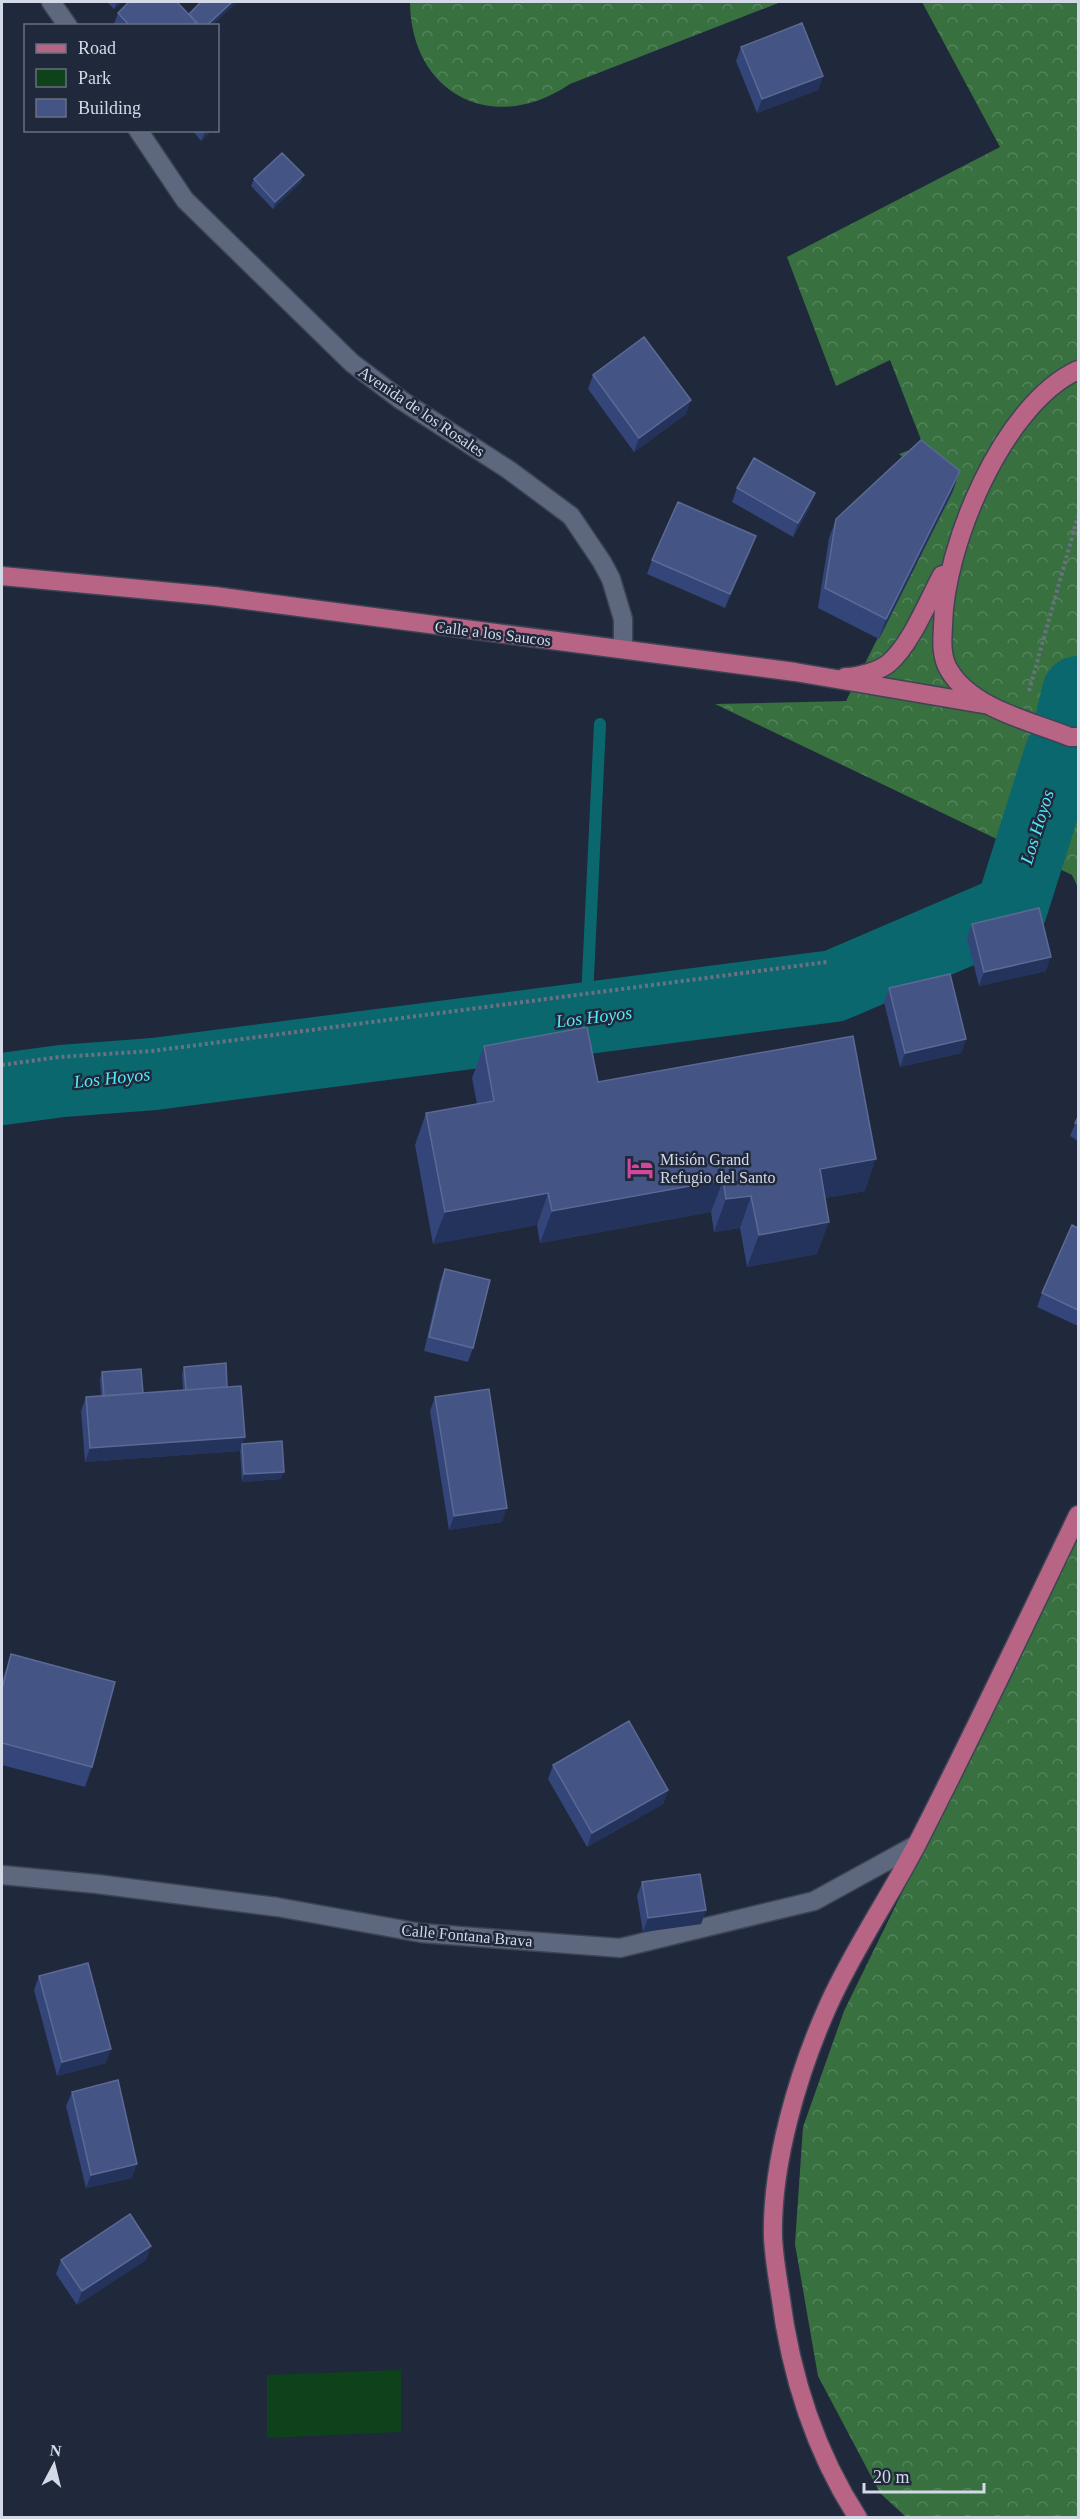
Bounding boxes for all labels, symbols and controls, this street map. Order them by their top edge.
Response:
legend [24,24,219,132]
text: Road [78,38,116,58]
text: Park [78,68,111,88]
text: Building [78,98,141,118]
street label: Avenida de los Rosales [355,363,488,460]
street label: Calle a los Saucos [434,618,552,649]
water label: Los Hoyos [1016,787,1058,867]
water label: Los Hoyos [554,1002,633,1032]
water label: Los Hoyos [72,1064,151,1092]
place label: Misión Grand Refugio del Santo [660,1151,776,1187]
hotel icon: Misión Grand Refugio del Santo [625,1153,655,1183]
street label: Calle Fontana Brava [401,1921,533,1950]
north arrow [24,2435,84,2495]
text: N [49,2441,63,2460]
scale bar [864,2456,984,2494]
text: 20 m [873,2467,910,2487]

